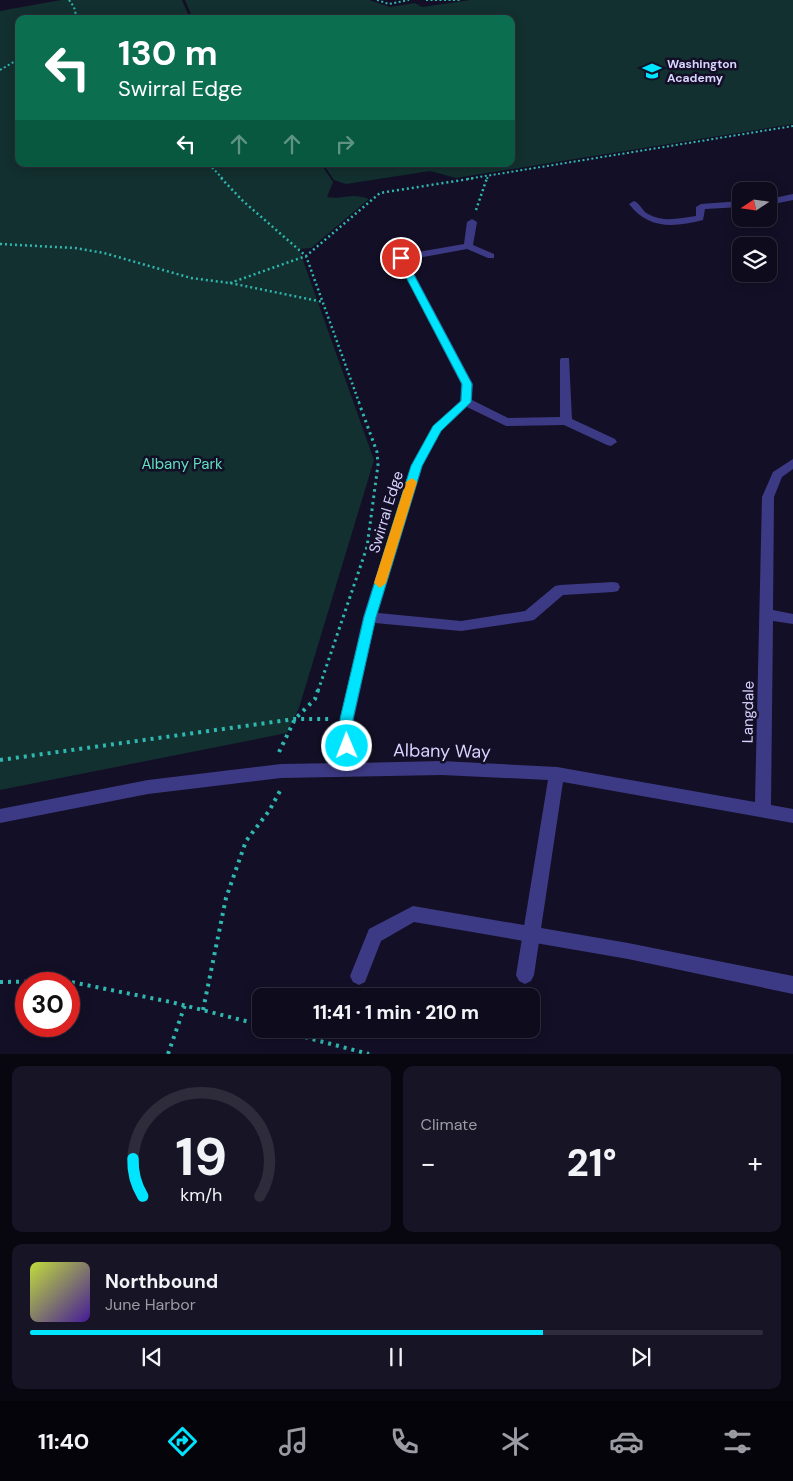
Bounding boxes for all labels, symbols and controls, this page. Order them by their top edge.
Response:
text: 130 m [118,30,218,76]
icon: left [35,35,100,100]
place label: Washington Academy [667,56,737,86]
school or university icon: Washington Academy [641,60,663,82]
text: Swirral Edge [118,74,242,103]
icon: left [172,130,200,158]
icon: ahead [225,130,253,158]
icon: ahead [278,130,306,158]
icon: right [331,130,359,158]
north arrow [732,182,778,228]
map controls [732,182,777,282]
pin [380,237,422,279]
button: layers [732,237,777,282]
icon: arrive [387,244,415,272]
park label: Albany Park [141,454,223,474]
street label: Swirral Edge [364,469,408,555]
street label: Langdale [737,681,759,743]
position arrow [320,719,372,771]
street label: Albany Way [393,738,491,764]
speed limit sign: 30 [15,972,80,1037]
text: 11:41 · 1 min · 210 m [313,1000,479,1025]
text: Climate [421,1114,477,1135]
text: 19 [175,1123,227,1191]
text: 21° [567,1138,617,1188]
text: − [421,1145,436,1182]
text: + [748,1145,763,1182]
text: km/h [180,1183,222,1207]
text: Northbound [105,1269,218,1294]
text: June Harbor [105,1294,196,1315]
icon: previous [138,1343,166,1371]
icon: pause [382,1343,410,1371]
icon: next [627,1343,655,1371]
icon: directions [165,1424,200,1459]
icon: music [276,1424,311,1459]
icon: phone [387,1424,422,1459]
icon: climate [498,1424,533,1459]
icon: car [609,1424,644,1459]
icon: filters [720,1424,755,1459]
text: 11:40 [38,1427,89,1456]

